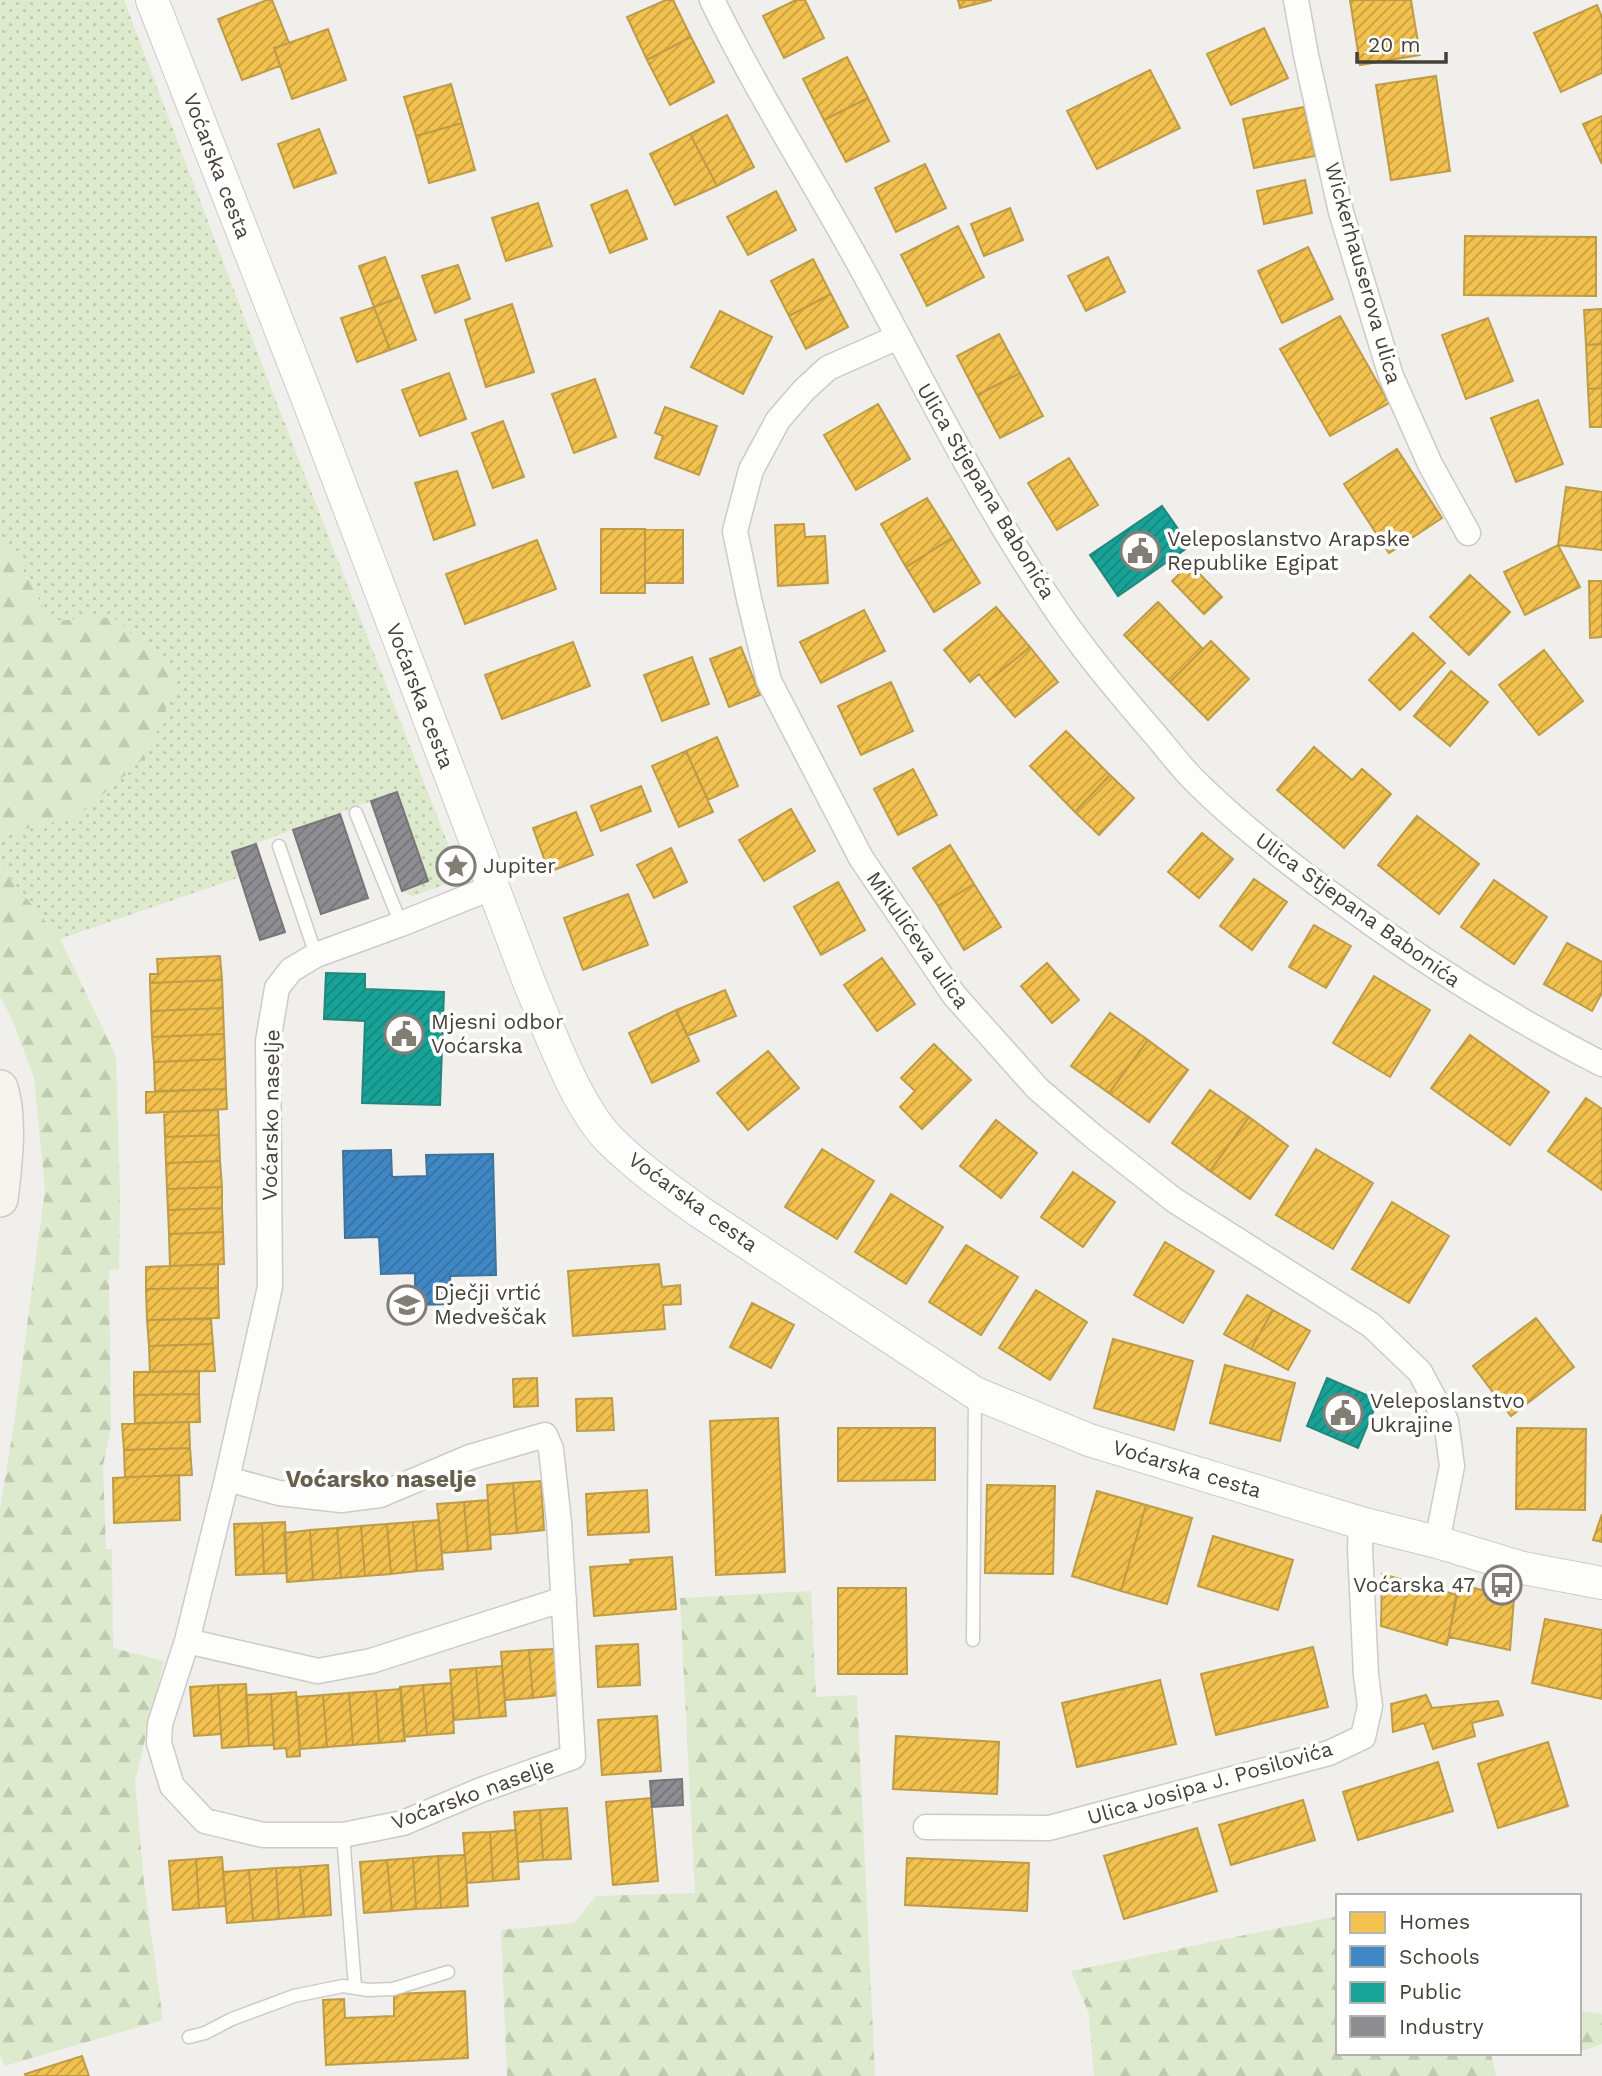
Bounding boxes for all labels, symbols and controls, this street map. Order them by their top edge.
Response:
scale bar [1357,21,1446,65]
text: 20 m [1368,32,1420,57]
street label: Voćarska cesta [178,89,257,242]
street label: Wickerhauserova ulica [1320,159,1407,387]
street label: Ulica Stjepana Babonića [912,378,1061,603]
place label: Veleposlanstvo Arapske Republike Egipat [1167,526,1410,575]
public building icon: Veleposlanstvo Arapske Republike Egipat [1119,530,1161,572]
street label: Voćarska cesta [381,619,460,772]
street label: Ulica Stjepana Babonića [1251,827,1466,992]
place icon: Jupiter [435,845,477,887]
place label: Jupiter [483,853,556,878]
street label: Mikulićeva ulica [862,866,975,1013]
place label: Mjesni odbor Voćarska [431,1009,564,1058]
public building icon: Mjesni odbor Voćarska [383,1013,425,1055]
street label: Voćarsko naselje [257,1029,284,1201]
street label: Voćarska cesta [624,1146,763,1257]
place label: Dječji vrtić Medveščak [434,1280,547,1329]
school or university icon: Dječji vrtić Medveščak [386,1284,428,1326]
place label: Veleposlanstvo Ukrajine [1370,1388,1525,1437]
public building icon: Veleposlanstvo Ukrajine [1322,1392,1364,1434]
street label: Voćarska cesta [1110,1434,1265,1503]
district label: Voćarsko naselje [285,1466,477,1493]
bus stop icon: Voćarska 47 [1481,1564,1523,1606]
place label: Voćarska 47 [1353,1572,1475,1597]
street label: Ulica Josipa J. Posilovića [1084,1735,1335,1830]
street label: Voćarsko naselje [388,1752,558,1835]
legend [1336,1894,1581,2055]
text: Homes [1399,1909,1470,1934]
text: Schools [1399,1944,1480,1969]
text: Public [1399,1979,1462,2004]
text: Industry [1399,2014,1484,2039]

